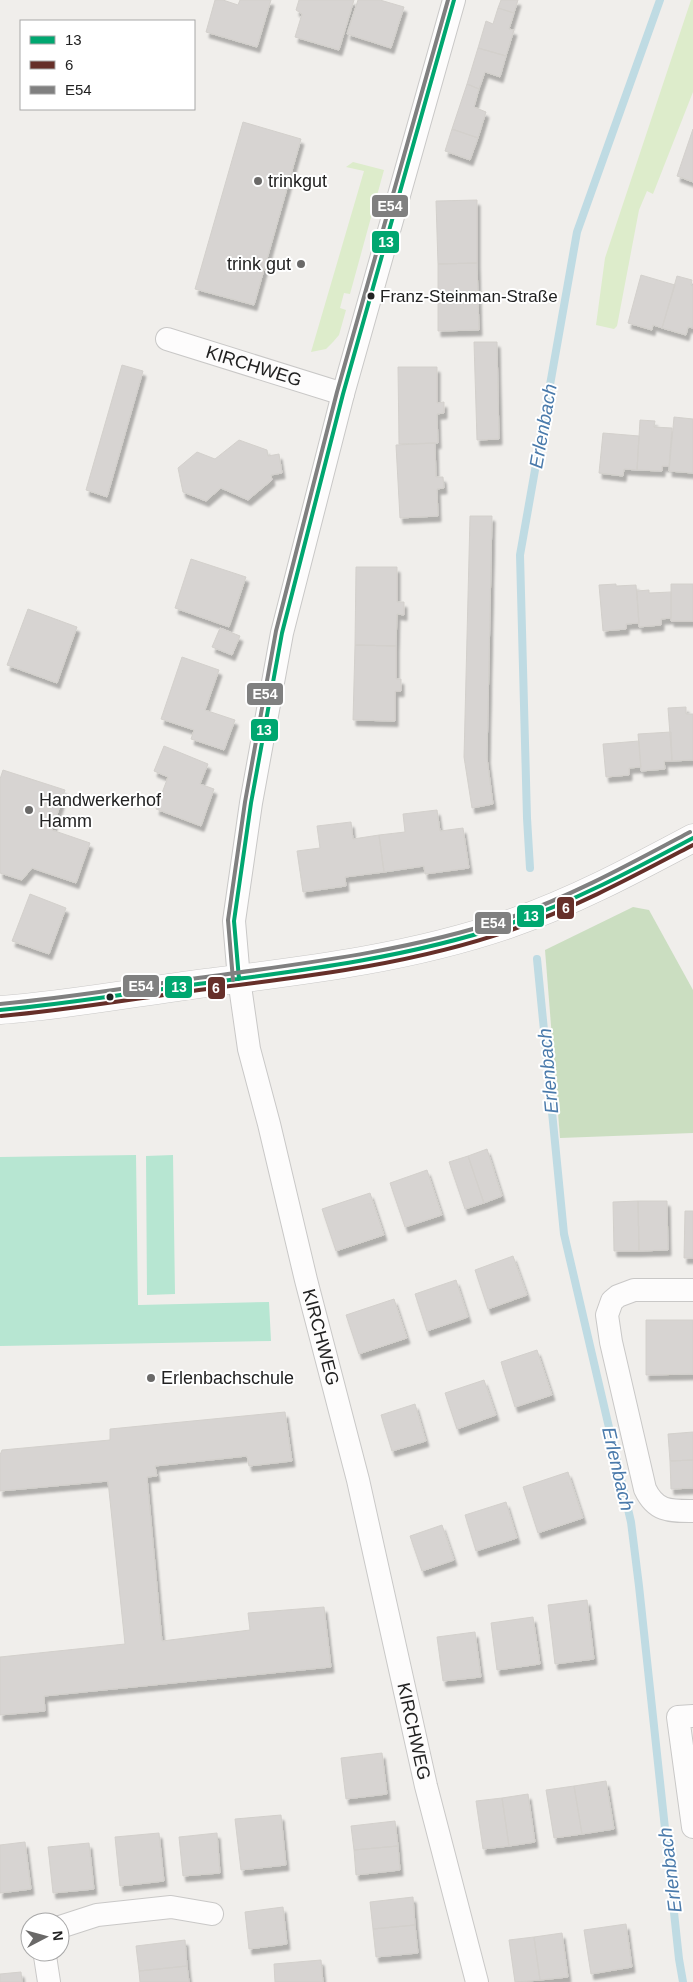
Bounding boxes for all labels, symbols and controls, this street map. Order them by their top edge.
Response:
legend [20,20,195,110]
text: 13 [65,31,82,48]
text: 6 [65,56,73,73]
text: E54 [65,81,92,98]
place label: trinkgut [268,171,327,191]
marker: trinkgut [252,175,264,187]
line badge: E54 [371,194,409,218]
text: E54 [378,198,403,214]
line badge: 13 [371,230,400,254]
text: 13 [378,234,394,250]
place label: trink gut [227,254,291,274]
marker: trink gut [295,258,307,270]
place label: Franz-Steinman-Straße [380,287,558,306]
marker: Franz-Steinman-Straße [366,291,376,301]
street label: KIRCHWEG [204,342,304,390]
water label: Erlenbach [525,382,561,470]
line badge: E54 [246,682,284,706]
text: E54 [253,686,278,702]
line badge: 13 [250,718,279,742]
text: 13 [256,722,272,738]
place label: Handwerkerhof Hamm [39,790,162,831]
marker: Handwerkerhof Hamm [23,804,35,816]
line badge: 6 [556,896,575,920]
text: 6 [562,900,570,916]
line badge: 13 [516,904,545,928]
text: 13 [523,908,539,924]
line badge: E54 [474,911,512,935]
text: E54 [481,915,506,931]
line badge: E54 [122,974,160,998]
line badge: 13 [164,975,193,999]
line badge: 6 [207,976,226,1000]
text: E54 [129,978,154,994]
text: 13 [171,979,187,995]
text: 6 [212,980,220,996]
unlabelled marker [105,992,115,1002]
water label: Erlenbach [534,1027,562,1115]
street label: KIRCHWEG [299,1287,343,1388]
place label: Erlenbachschule [161,1368,294,1388]
marker: Erlenbachschule [145,1372,157,1384]
water label: Erlenbach [598,1425,638,1513]
street label: KIRCHWEG [393,1681,434,1782]
water label: Erlenbach [654,1826,686,1914]
north arrow [20,1912,70,1962]
text: N [49,1930,66,1942]

